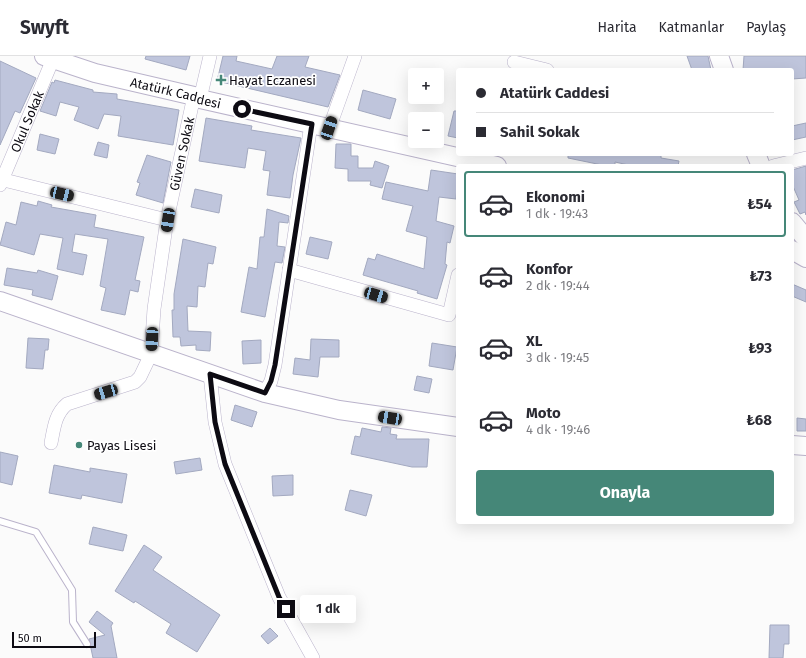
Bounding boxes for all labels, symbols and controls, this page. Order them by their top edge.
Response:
text: Swyft [20,16,69,39]
text: Harita [598,19,637,36]
text: Katmanlar [659,19,724,36]
text: Paylaş [746,19,786,36]
map controls [408,68,444,148]
button: + [408,68,444,104]
place label: Hayat Eczanesi [229,73,316,88]
street label: Atatürk Caddesi [129,74,223,112]
marker: Hayat Eczanesi [216,75,226,85]
text: Atatürk Caddesi [500,84,609,102]
street label: Okul Sokak [8,88,47,155]
route start [233,100,251,118]
button: − [408,112,444,148]
street label: Güven Sokak [167,115,197,192]
car [319,115,339,141]
text: Sahil Sokak [500,123,580,141]
car [49,185,75,203]
icon: car [478,186,514,222]
text: Ekonomi [526,188,585,206]
text: ₺54 [747,195,772,213]
text: 1 dk · 19:43 [526,206,588,221]
car [160,207,176,233]
icon: car [478,258,514,294]
text: Konfor [526,260,573,278]
text: ₺73 [749,267,772,285]
text: 2 dk · 19:44 [526,278,590,293]
car [363,286,389,304]
car [145,327,159,351]
icon: car [478,330,514,366]
text: XL [526,332,542,350]
text: ₺93 [748,339,772,357]
text: 3 dk · 19:45 [526,350,589,365]
car [93,383,119,401]
icon: car [478,402,514,438]
text: Moto [526,404,561,422]
car [377,410,403,426]
text: ₺68 [746,411,772,429]
text: 4 dk · 19:46 [526,422,590,437]
place label: Payas Lisesi [87,438,156,453]
marker: Payas Lisesi [74,440,84,450]
button: Onayla [476,470,774,516]
callout: 1 dk [300,595,356,623]
route end [277,600,295,618]
text: 1 dk [316,601,340,616]
scale bar [12,630,96,649]
text: 50 m [18,632,42,645]

